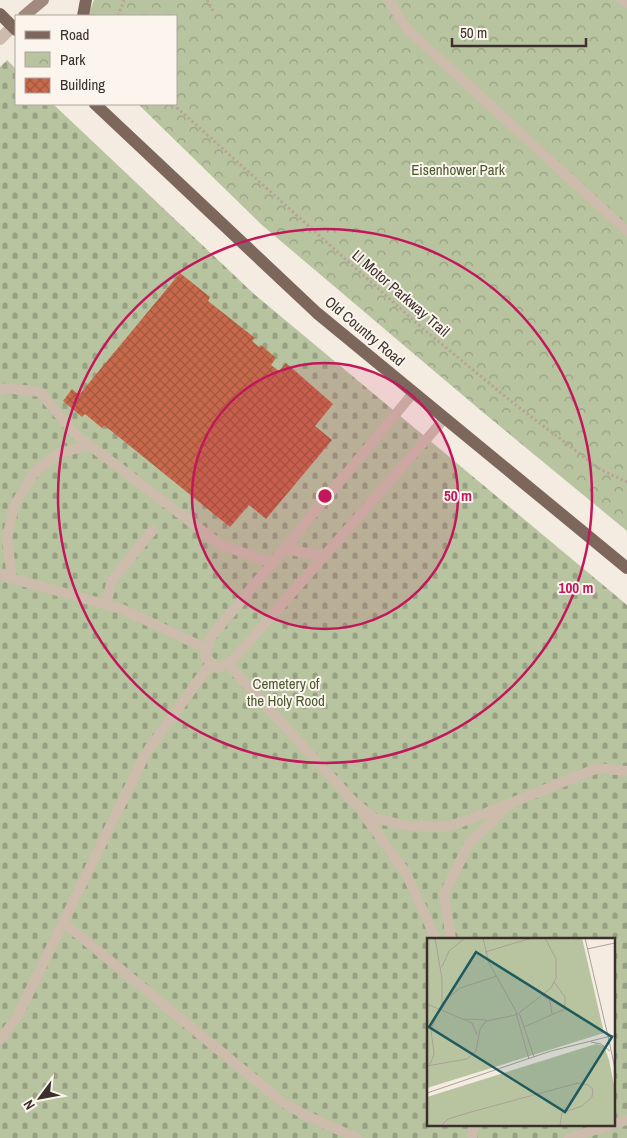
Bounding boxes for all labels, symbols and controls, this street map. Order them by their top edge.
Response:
legend [15,15,178,105]
scale bar [452,15,586,47]
text: 50 m [460,22,487,43]
text: Road [60,24,89,45]
text: Park [60,49,86,70]
text: Building [60,74,105,95]
park label: Eisenhower Park [411,159,506,180]
street label: LI Motor Parkway Trail [348,245,454,341]
street label: Old Country Road [321,291,409,371]
text: 50 m [444,485,472,506]
centre of rings [316,487,334,505]
text: 100 m [559,577,593,598]
park label: Cemetery of the Holy Rood [247,673,325,711]
inset map [427,938,614,1126]
north arrow [15,1073,65,1123]
text: N [19,1097,39,1113]

